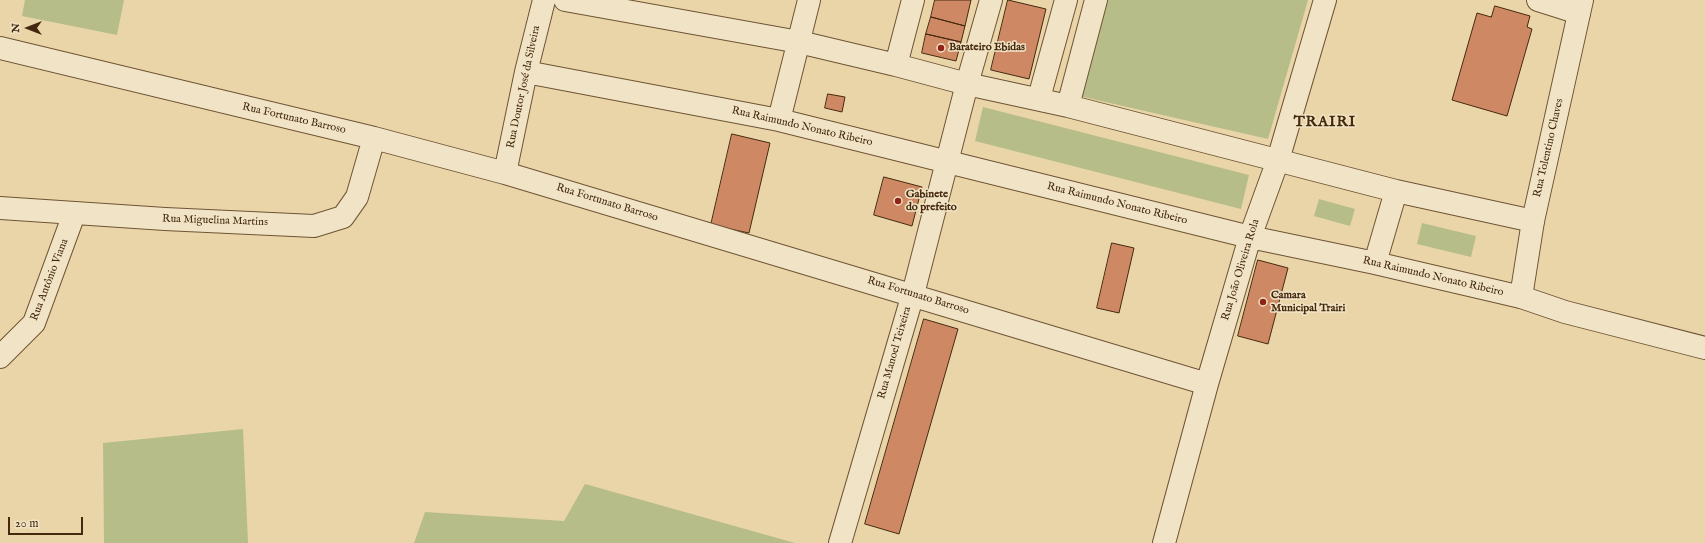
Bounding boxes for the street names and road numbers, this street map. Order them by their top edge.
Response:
street label: Rua Doutor José da Silveira [505,24,543,150]
street label: Rua Tolentino Chaves [1531,97,1567,199]
street label: Rua Fortunato Barroso [241,101,347,137]
street label: Rua Raimundo Nonato Ribeiro [730,104,874,150]
street label: Rua Raimundo Nonato Ribeiro [1045,180,1189,228]
street label: Rua Fortunato Barroso [554,181,660,225]
street label: Rua Miguelina Martins [162,213,268,229]
street label: Rua João Oliveira Rola [1219,218,1263,322]
street label: Rua Antônio Viana [28,237,72,323]
street label: Rua Raimundo Nonato Ribeiro [1361,254,1505,300]
street label: Rua Fortunato Barroso [865,274,971,318]
street label: Rua Manoel Teixeira [875,305,915,401]

